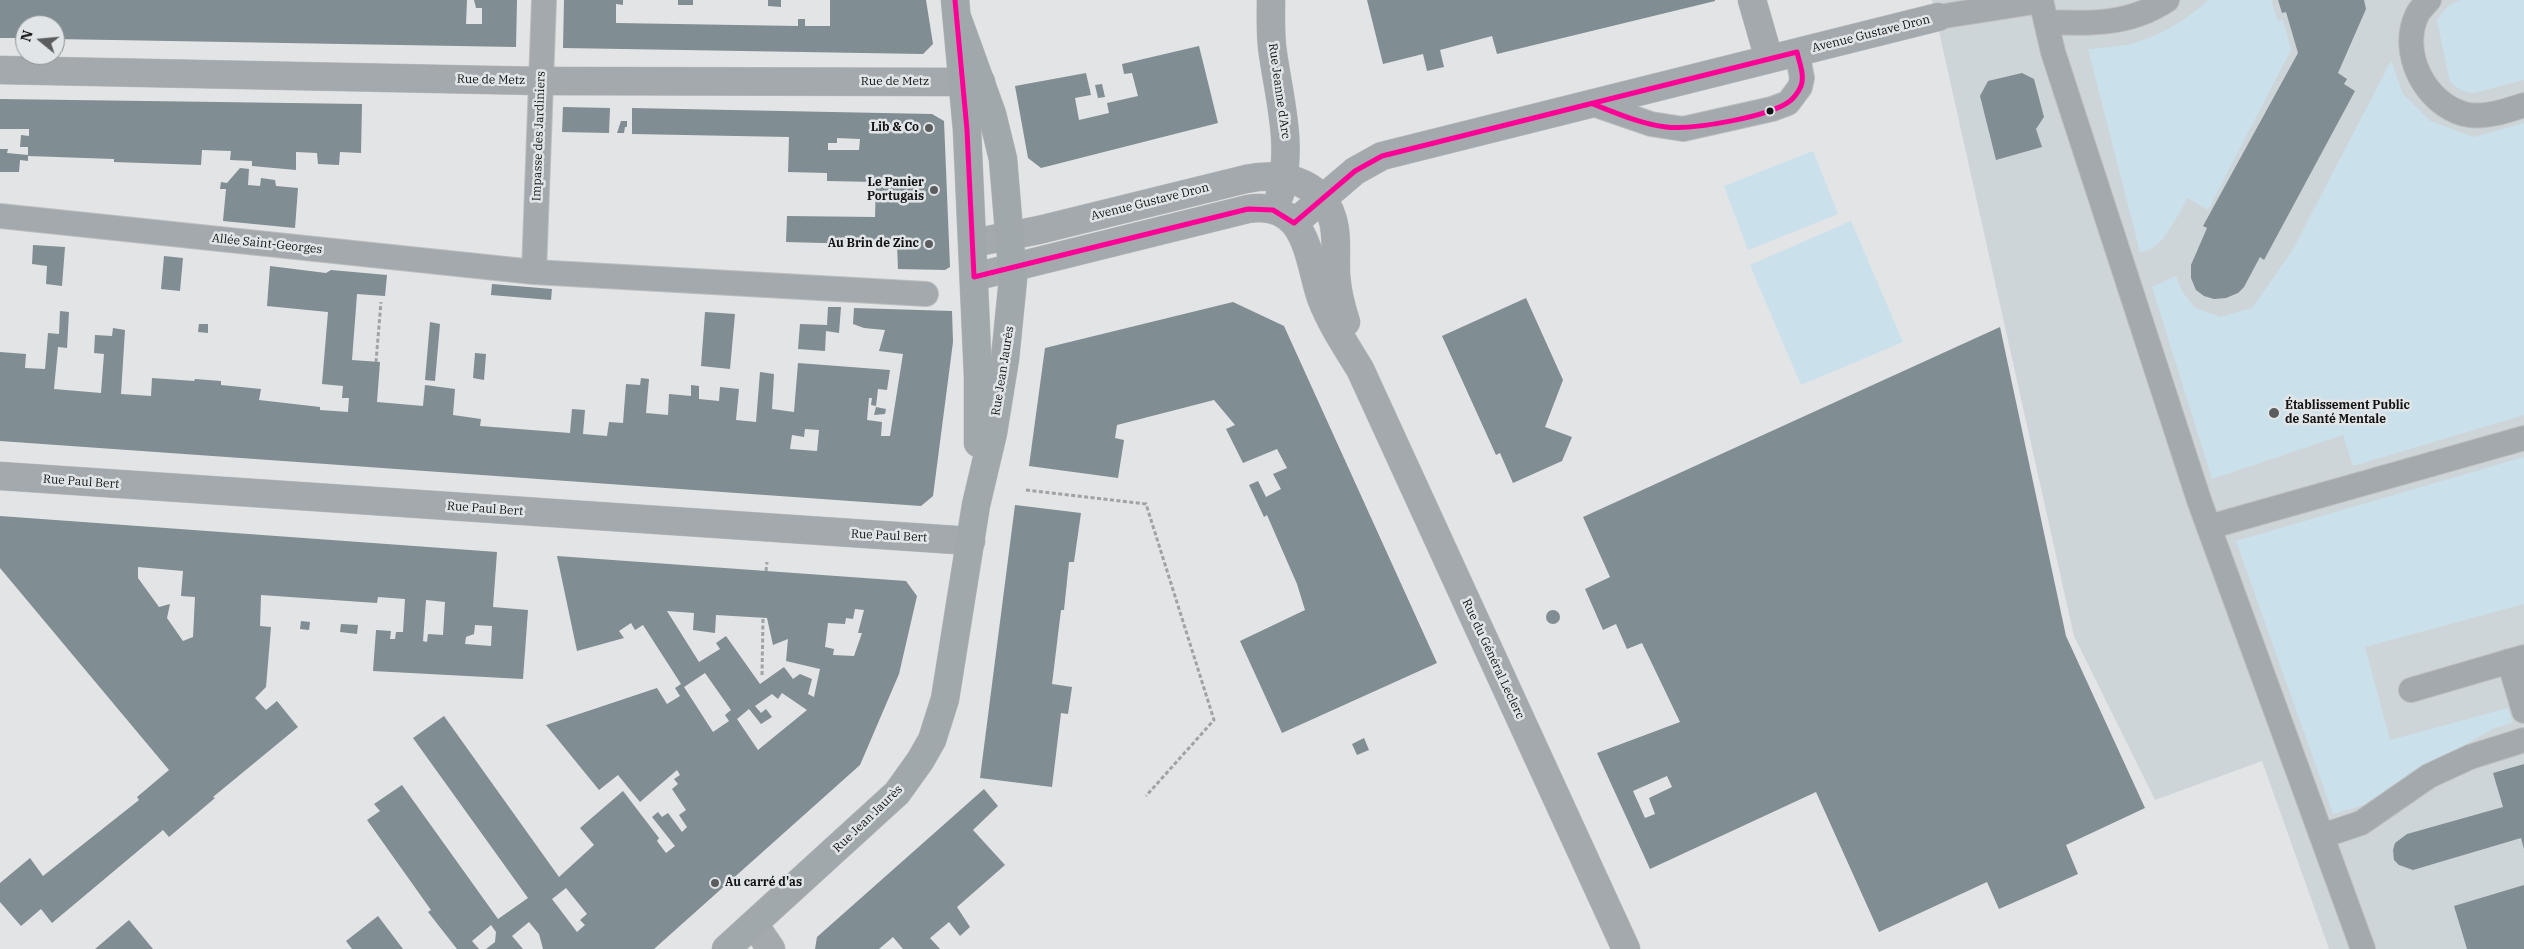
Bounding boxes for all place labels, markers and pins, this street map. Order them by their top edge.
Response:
unlabelled marker [1765,106,1775,116]
place label: Lib & Co [871,121,919,135]
marker: Lib & Co [923,122,935,134]
place label: Le Panier Portugais [867,176,924,204]
marker: Le Panier Portugais [928,184,940,196]
place label: Au Brin de Zinc [828,237,919,251]
marker: Au Brin de Zinc [923,238,935,250]
place label: Établissement Public de Santé Mentale [2285,399,2410,427]
marker: Établissement Public de Santé Mentale [2267,406,2281,420]
place label: Au carré d'as [725,876,802,890]
marker: Au carré d'as [709,877,721,889]

